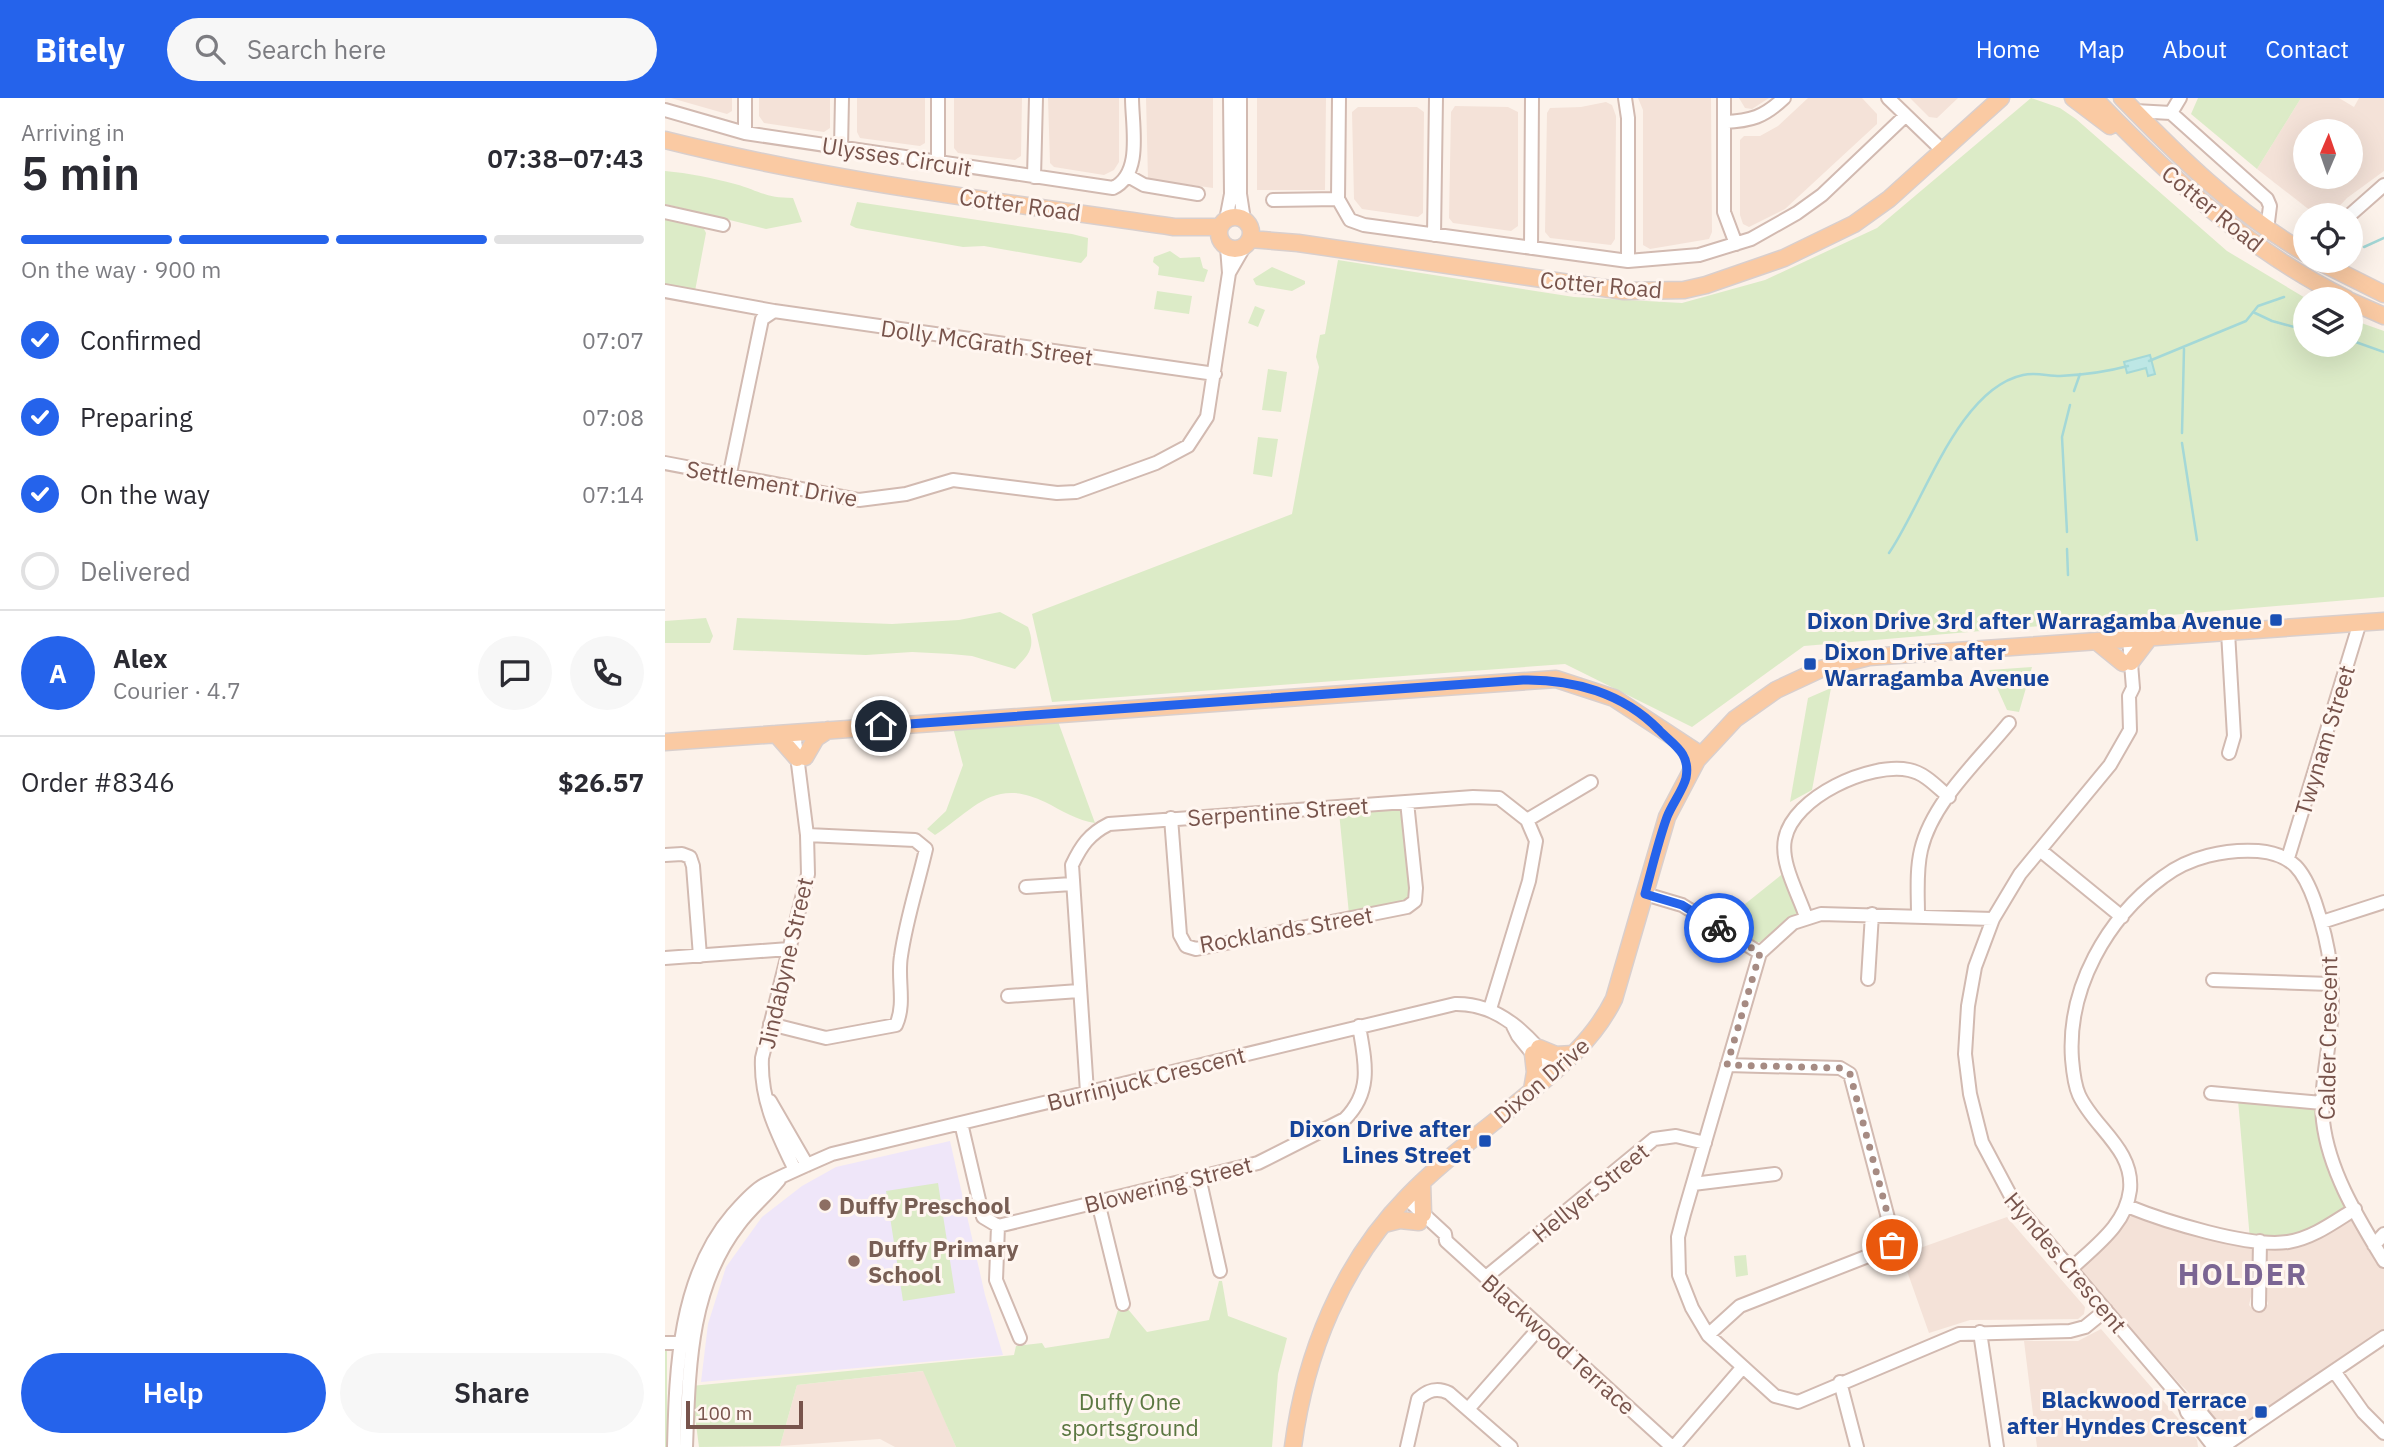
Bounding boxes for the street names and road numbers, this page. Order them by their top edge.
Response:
street label: Ulysses Circuit [820,129,974,183]
street label: Cotter Road [2156,158,2270,258]
street label: Cotter Road [957,181,1083,227]
street label: Cotter Road [1539,264,1663,304]
street label: Dolly McGrath Street [879,312,1095,372]
street label: Settlement Drive [684,453,860,513]
street label: Twynam Street [2287,661,2361,819]
street label: Serpentine Street [1186,790,1370,832]
street label: Jindabyne Street [751,874,819,1052]
street label: Rocklands Street [1197,899,1375,959]
street label: Calder Crescent [2311,956,2343,1120]
street label: Dixon Drive [1487,1030,1595,1130]
street label: Burrinjuck Crescent [1044,1039,1248,1117]
street label: Hellyer Street [1525,1136,1655,1248]
street label: Blowering Street [1081,1149,1255,1219]
street label: Hyndes Crescent [1998,1185,2134,1339]
street label: Blackwood Terrace [1476,1267,1642,1421]

